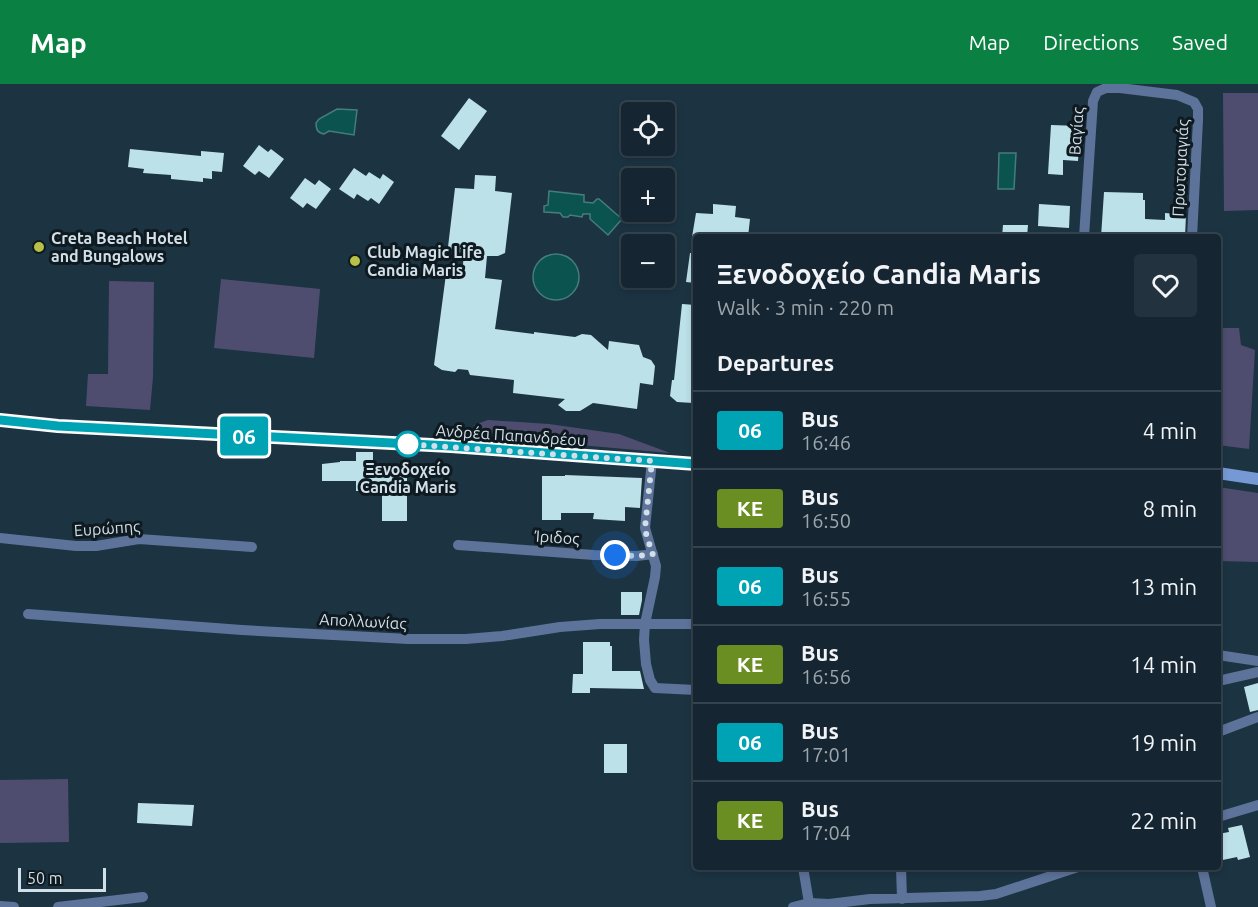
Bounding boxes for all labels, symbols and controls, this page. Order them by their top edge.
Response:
text: Map [30,27,87,58]
text: Map [969,30,1010,54]
text: Directions [1043,30,1139,54]
text: Saved [1172,30,1228,54]
map controls [621,102,675,288]
button: locate [621,102,675,156]
street label: Βαγίας [1065,106,1088,156]
street label: Πρωτομαγιάς [1168,119,1193,217]
button: + [621,168,675,222]
place label: Creta Beach Hotel and Bungalows [51,229,188,265]
button: − [621,234,675,288]
marker: Creta Beach Hotel and Bungalows [32,240,46,254]
place label: Club Magic Life Candia Maris [367,243,482,279]
marker: Club Magic Life Candia Maris [348,254,362,268]
button: heart [1134,254,1197,317]
text: Ξενοδοχείο Candia Maris [717,258,1041,289]
text: Walk · 3 min · 220 m [717,296,894,319]
text: Departures [717,350,834,375]
text: Bus [801,406,839,431]
line badge: 06 [217,416,271,456]
text: 06 [738,418,762,442]
text: 4 min [1143,418,1197,443]
street label: Ανδρέα Παπανδρέου [435,421,587,449]
text: 06 [232,424,256,448]
marker: Ξενοδοχείο Candia Maris [395,431,421,457]
text: 16:46 [801,431,851,454]
place label: Ξενοδοχείο Candia Maris [360,460,456,496]
text: Bus [801,484,839,509]
text: KE [737,496,763,520]
text: 8 min [1143,496,1197,521]
text: 16:50 [801,509,851,532]
street label: Ευρώπης [73,517,141,540]
street label: Ίριδος [533,526,580,549]
your location [600,540,630,570]
text: Bus [801,562,839,587]
text: 06 [738,574,762,598]
text: 13 min [1130,574,1197,599]
text: 16:55 [801,587,851,610]
street label: Απολλωνίας [319,610,407,633]
text: Bus [801,640,839,665]
text: KE [737,652,763,676]
text: 14 min [1130,652,1197,677]
text: 16:56 [801,665,851,688]
text: Bus [801,718,839,743]
text: 06 [738,730,762,754]
text: 19 min [1130,730,1197,755]
text: 17:01 [801,743,851,766]
text: Bus [801,796,839,821]
text: KE [737,808,763,832]
text: 22 min [1130,808,1197,833]
text: 17:04 [801,821,851,844]
scale bar [18,865,106,892]
text: 50 m [27,869,63,887]

